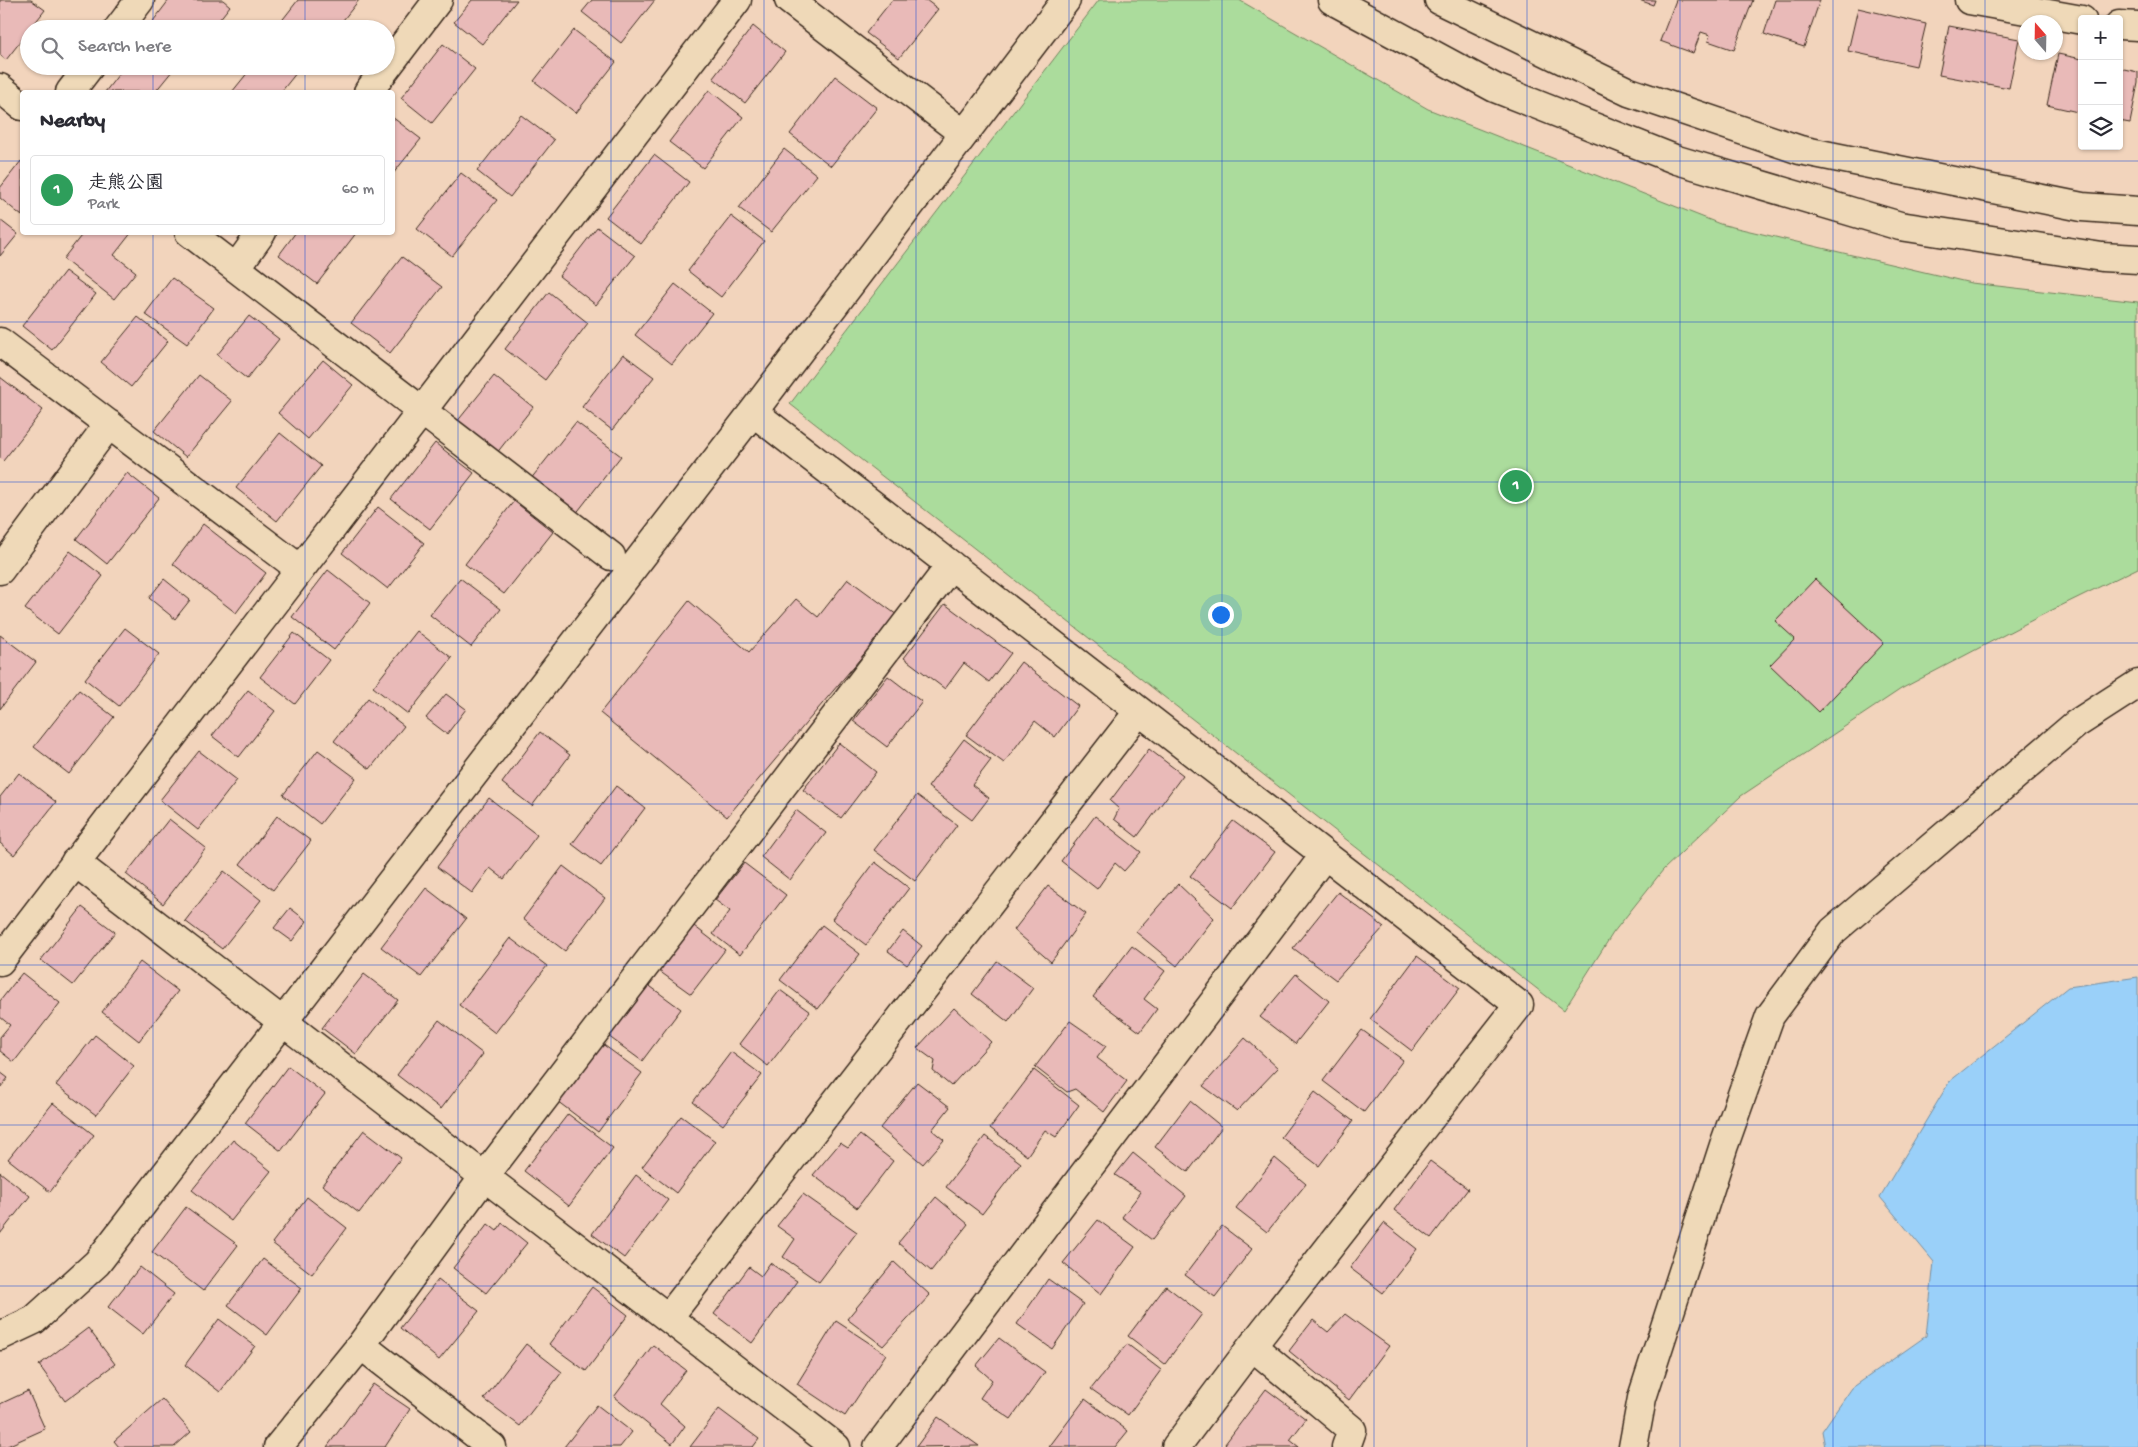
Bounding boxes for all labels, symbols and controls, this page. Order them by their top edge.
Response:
north arrow [2018,15,2063,60]
map controls [2078,15,2123,150]
button: + [2078,15,2123,60]
search box [20,20,395,75]
icon: search [38,34,66,62]
text: Search here [78,36,172,59]
button: − [2078,60,2123,105]
button: layers [2078,105,2123,150]
text: Nearby [40,110,105,135]
text: 走熊公園 [88,173,164,196]
text: 1 [54,181,60,200]
text: 60 m [342,181,374,200]
text: Park [88,196,119,215]
pin: 1 [1500,467,1532,505]
your location [1208,602,1234,628]

